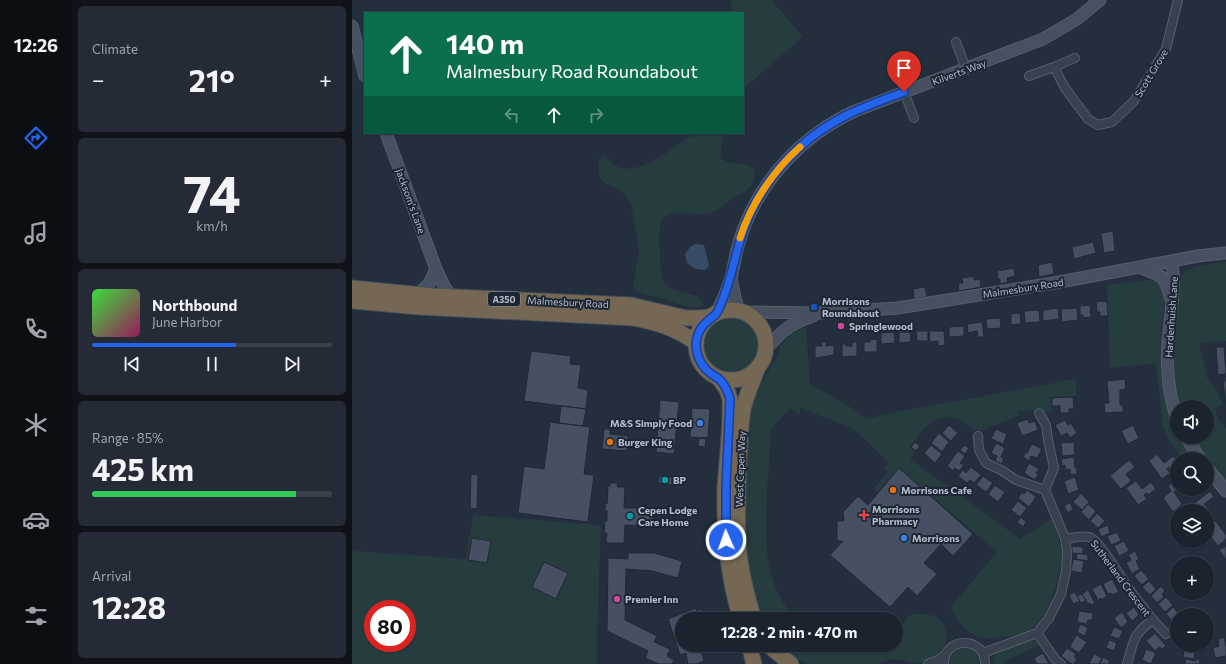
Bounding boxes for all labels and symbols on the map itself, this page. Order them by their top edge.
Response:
street label: Scott Grove [1132,47,1170,99]
pin [887,51,921,92]
street label: Kilverts Way [930,57,988,87]
street label: Jacksom's Lane [394,167,428,235]
street label: Malmesbury Road [982,276,1065,300]
street label: Hardenhuish Lane [1162,276,1180,358]
road number: A350 [488,292,520,306]
street label: Malmesbury Road [527,294,609,310]
place label: Morrisons Roundabout [822,295,879,319]
marker: Morrisons Roundabout [809,302,819,312]
place label: Springlewood [849,320,913,332]
marker: Springlewood [836,321,846,331]
place label: M&S Simply Food [610,417,692,429]
marker: M&S Simply Food [695,418,705,428]
street label: West Cepen Way [733,431,747,507]
place label: Burger King [618,436,673,448]
marker: Burger King [605,437,615,447]
place label: BP [673,474,687,486]
marker: BP [660,475,670,485]
place label: Morrisons Cafe [901,484,972,496]
marker: Morrisons Cafe [888,485,898,495]
place label: Morrisons Pharmacy [872,503,920,527]
place label: Cepen Lodge Care Home [638,504,697,528]
marker: Morrisons Pharmacy [859,510,869,520]
marker: Cepen Lodge Care Home [625,511,635,521]
position arrow [705,519,747,561]
place label: Morrisons [912,532,960,544]
marker: Morrisons [899,533,909,543]
street label: Sutherland Crescent [1088,538,1154,618]
place label: Premier Inn [625,593,678,605]
marker: Premier Inn [612,594,622,604]
speed limit sign: 80 [364,600,416,652]

